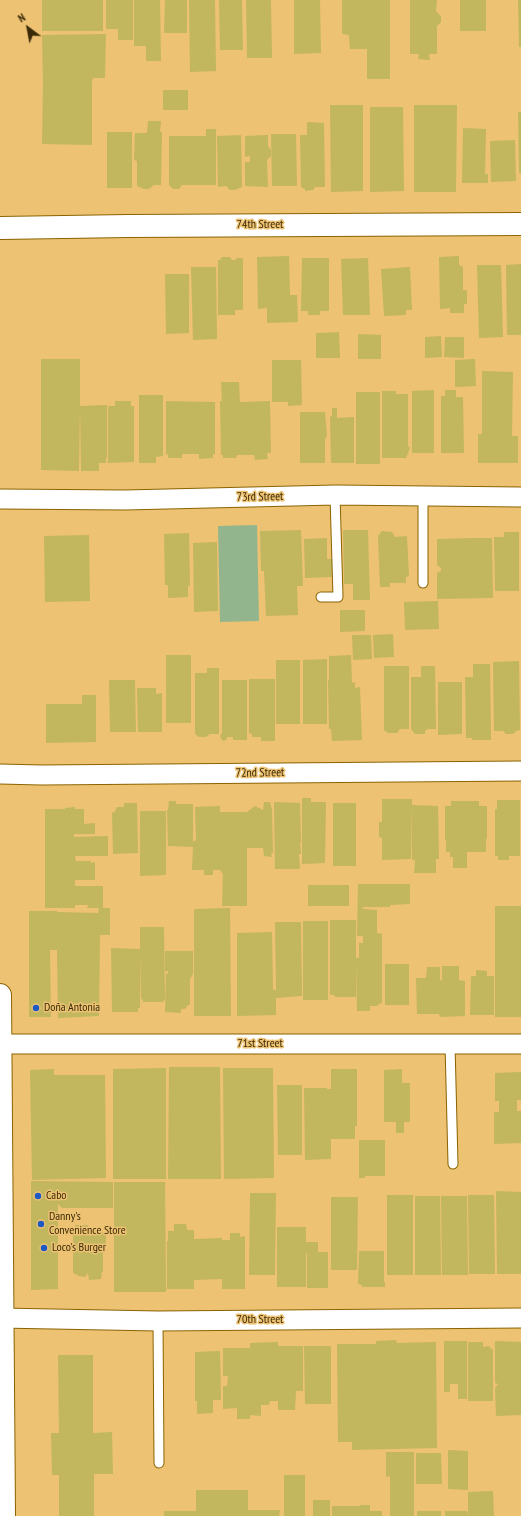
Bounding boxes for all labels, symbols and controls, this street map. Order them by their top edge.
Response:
north arrow [8,8,48,48]
text: N [15,10,28,25]
street label: 74th Street [237,218,283,232]
street label: 73rd Street [237,489,283,505]
street label: 72nd Street [236,765,284,781]
place label: Doña Antonia [44,1001,100,1015]
marker: Doña Antonia [31,1003,41,1013]
street label: 71st Street [237,1037,283,1051]
place label: Cabo [46,1189,67,1203]
marker: Cabo [33,1191,43,1201]
place label: Danny's Convenience Store [49,1210,126,1238]
marker: Danny's Convenience Store [36,1219,46,1229]
place label: Loco's Burger [52,1241,106,1255]
marker: Loco's Burger [39,1243,49,1253]
street label: 70th Street [237,1313,283,1327]

